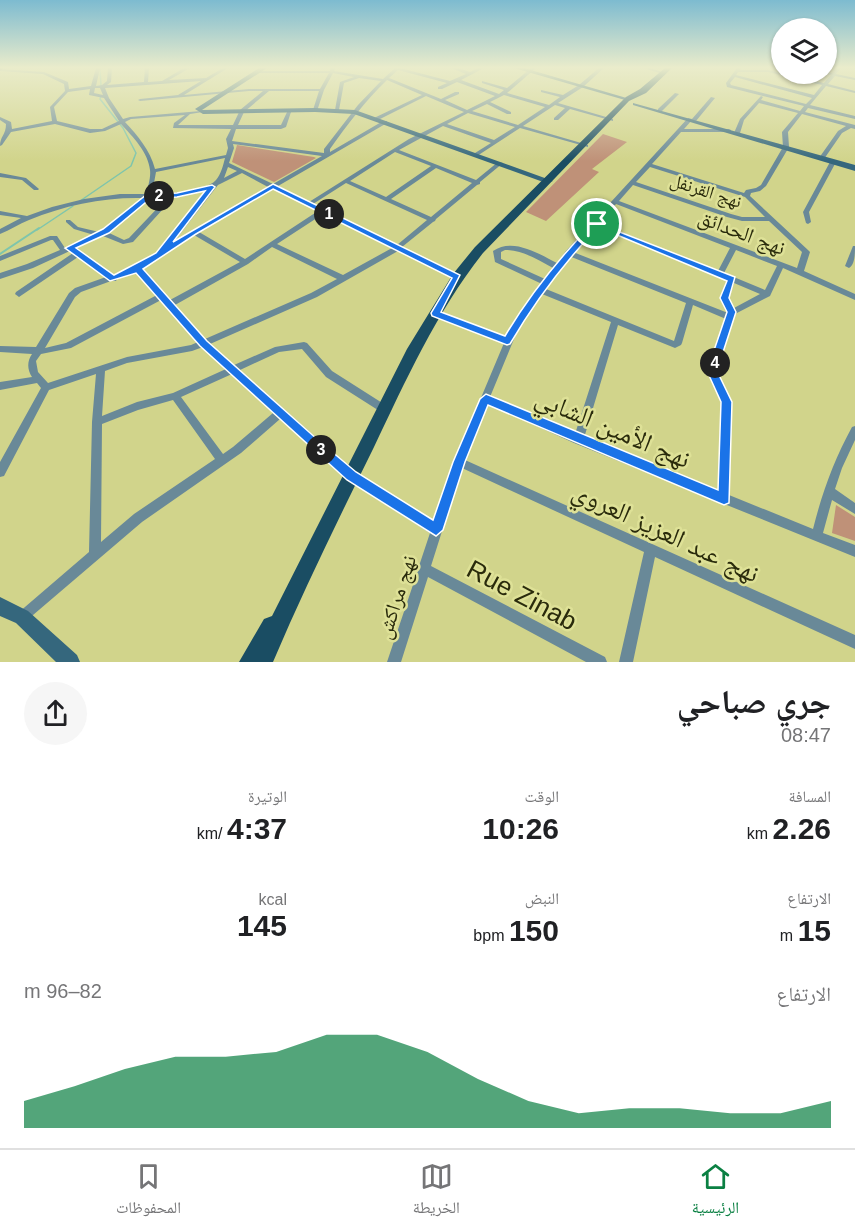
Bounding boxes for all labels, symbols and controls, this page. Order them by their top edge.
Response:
map controls [771,18,837,84]
button: layers [771,18,837,84]
street label: نهج القرنفل [667,170,744,214]
pin: 2 [144,181,174,211]
text: 2 [155,187,163,204]
pin [571,198,622,249]
pin: 1 [314,199,344,229]
text: 1 [325,205,333,222]
street label: نهج الحدائق [695,205,789,261]
icon: arrive [580,207,613,240]
pin: 4 [700,348,730,378]
text: 4 [711,354,719,371]
street label: نهج الأمين الشابي [529,382,695,479]
pin: 3 [306,435,336,465]
text: 3 [317,441,325,458]
street label: نهج عبد العزيز العروي [565,476,764,594]
street label: نهج مراكش [372,552,422,642]
street label: Rue Zinab [462,554,582,636]
button: share [24,682,87,745]
text: جري صباحي [677,683,831,720]
text: 08:47 [781,724,831,746]
text: الوتيرة [248,788,287,805]
text: الوقت [525,788,559,805]
text: المسافة [789,788,831,805]
text: 4:37 [227,812,287,845]
text: 10:26 [482,812,559,845]
text: 2.26 [773,812,831,845]
text: /km [197,825,227,842]
text: km [747,825,773,842]
text: النبض [525,890,559,907]
text: الارتفاع [787,890,831,907]
text: kcal [259,891,287,908]
text: 145 [237,909,287,942]
text: 150 [509,914,559,947]
text: 15 [798,914,831,947]
text: bpm [473,927,509,944]
text: m [780,927,798,944]
text: 82–96 m [24,980,102,1002]
text: الارتفاع [776,983,831,1005]
tab: المحفوظات [116,1160,181,1223]
tab: الخريطة [413,1160,460,1223]
tab: الرئيسية [692,1160,739,1223]

